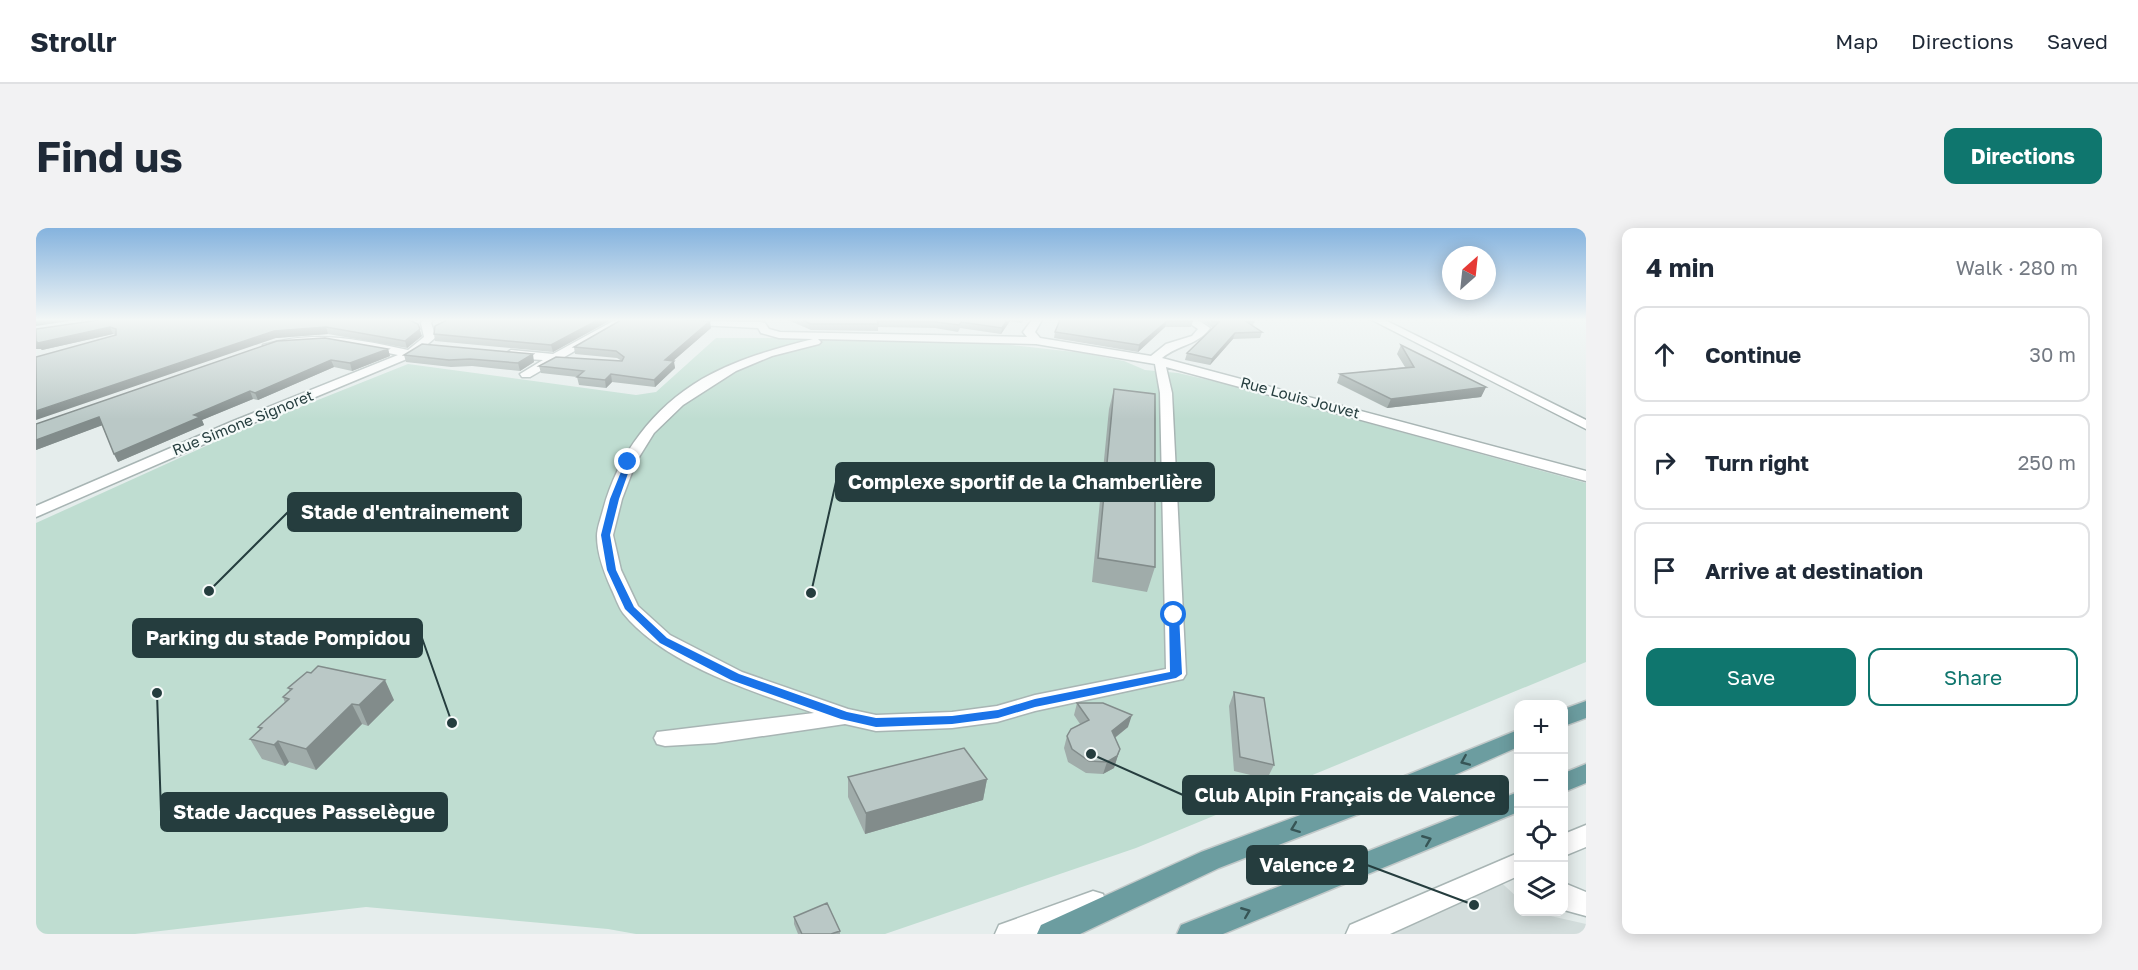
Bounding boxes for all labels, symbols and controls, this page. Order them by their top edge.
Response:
text: Strollr [30,25,117,58]
text: Map [1835,28,1878,54]
text: Directions [1911,28,2014,54]
text: Saved [2047,28,2108,54]
button: Directions [1944,128,2102,184]
text: Find us [36,131,183,181]
north arrow [1442,246,1496,300]
text: 4 min [1646,252,1714,283]
text: Walk · 280 m [1956,255,2078,279]
icon: ahead [1648,338,1681,371]
text: Continue [1705,341,1801,368]
text: 30 m [2029,342,2076,366]
street label: Rue Louis Jouvet [1239,372,1362,422]
street label: Rue Simone Signoret [169,386,316,459]
icon: right [1648,446,1681,479]
route end [614,448,640,474]
text: Turn right [1705,449,1809,476]
text: 250 m [2018,450,2076,474]
callout: Complexe sportif de la Chamberlière [836,463,1214,501]
text: Complexe sportif de la Chamberlière [848,469,1202,493]
callout: Stade d'entrainement [288,493,521,531]
text: Stade d'entrainement [301,499,509,523]
icon: arrive [1648,554,1681,587]
text: Arrive at destination [1705,557,1923,584]
route start [1160,601,1186,627]
callout: Parking du stade Pompidou [133,619,422,657]
text: Parking du stade Pompidou [146,625,410,649]
button: Save [1646,648,1856,706]
button: Share [1868,648,2078,706]
map controls [1514,700,1568,916]
button: + [1514,700,1568,754]
one-way arrow [1460,754,1471,766]
button: − [1514,754,1568,808]
callout: Club Alpin Français de Valence [1183,776,1508,814]
text: Club Alpin Français de Valence [1195,782,1496,806]
callout: Stade Jacques Passelègue [161,793,447,831]
text: Stade Jacques Passelègue [173,799,435,823]
button: locate [1514,808,1568,862]
one-way arrow [1290,821,1301,834]
one-way arrow [1421,835,1432,847]
callout: Valence 2 [1247,846,1367,884]
text: Valence 2 [1259,852,1355,876]
button: layers [1514,862,1568,916]
one-way arrow [1239,907,1250,919]

